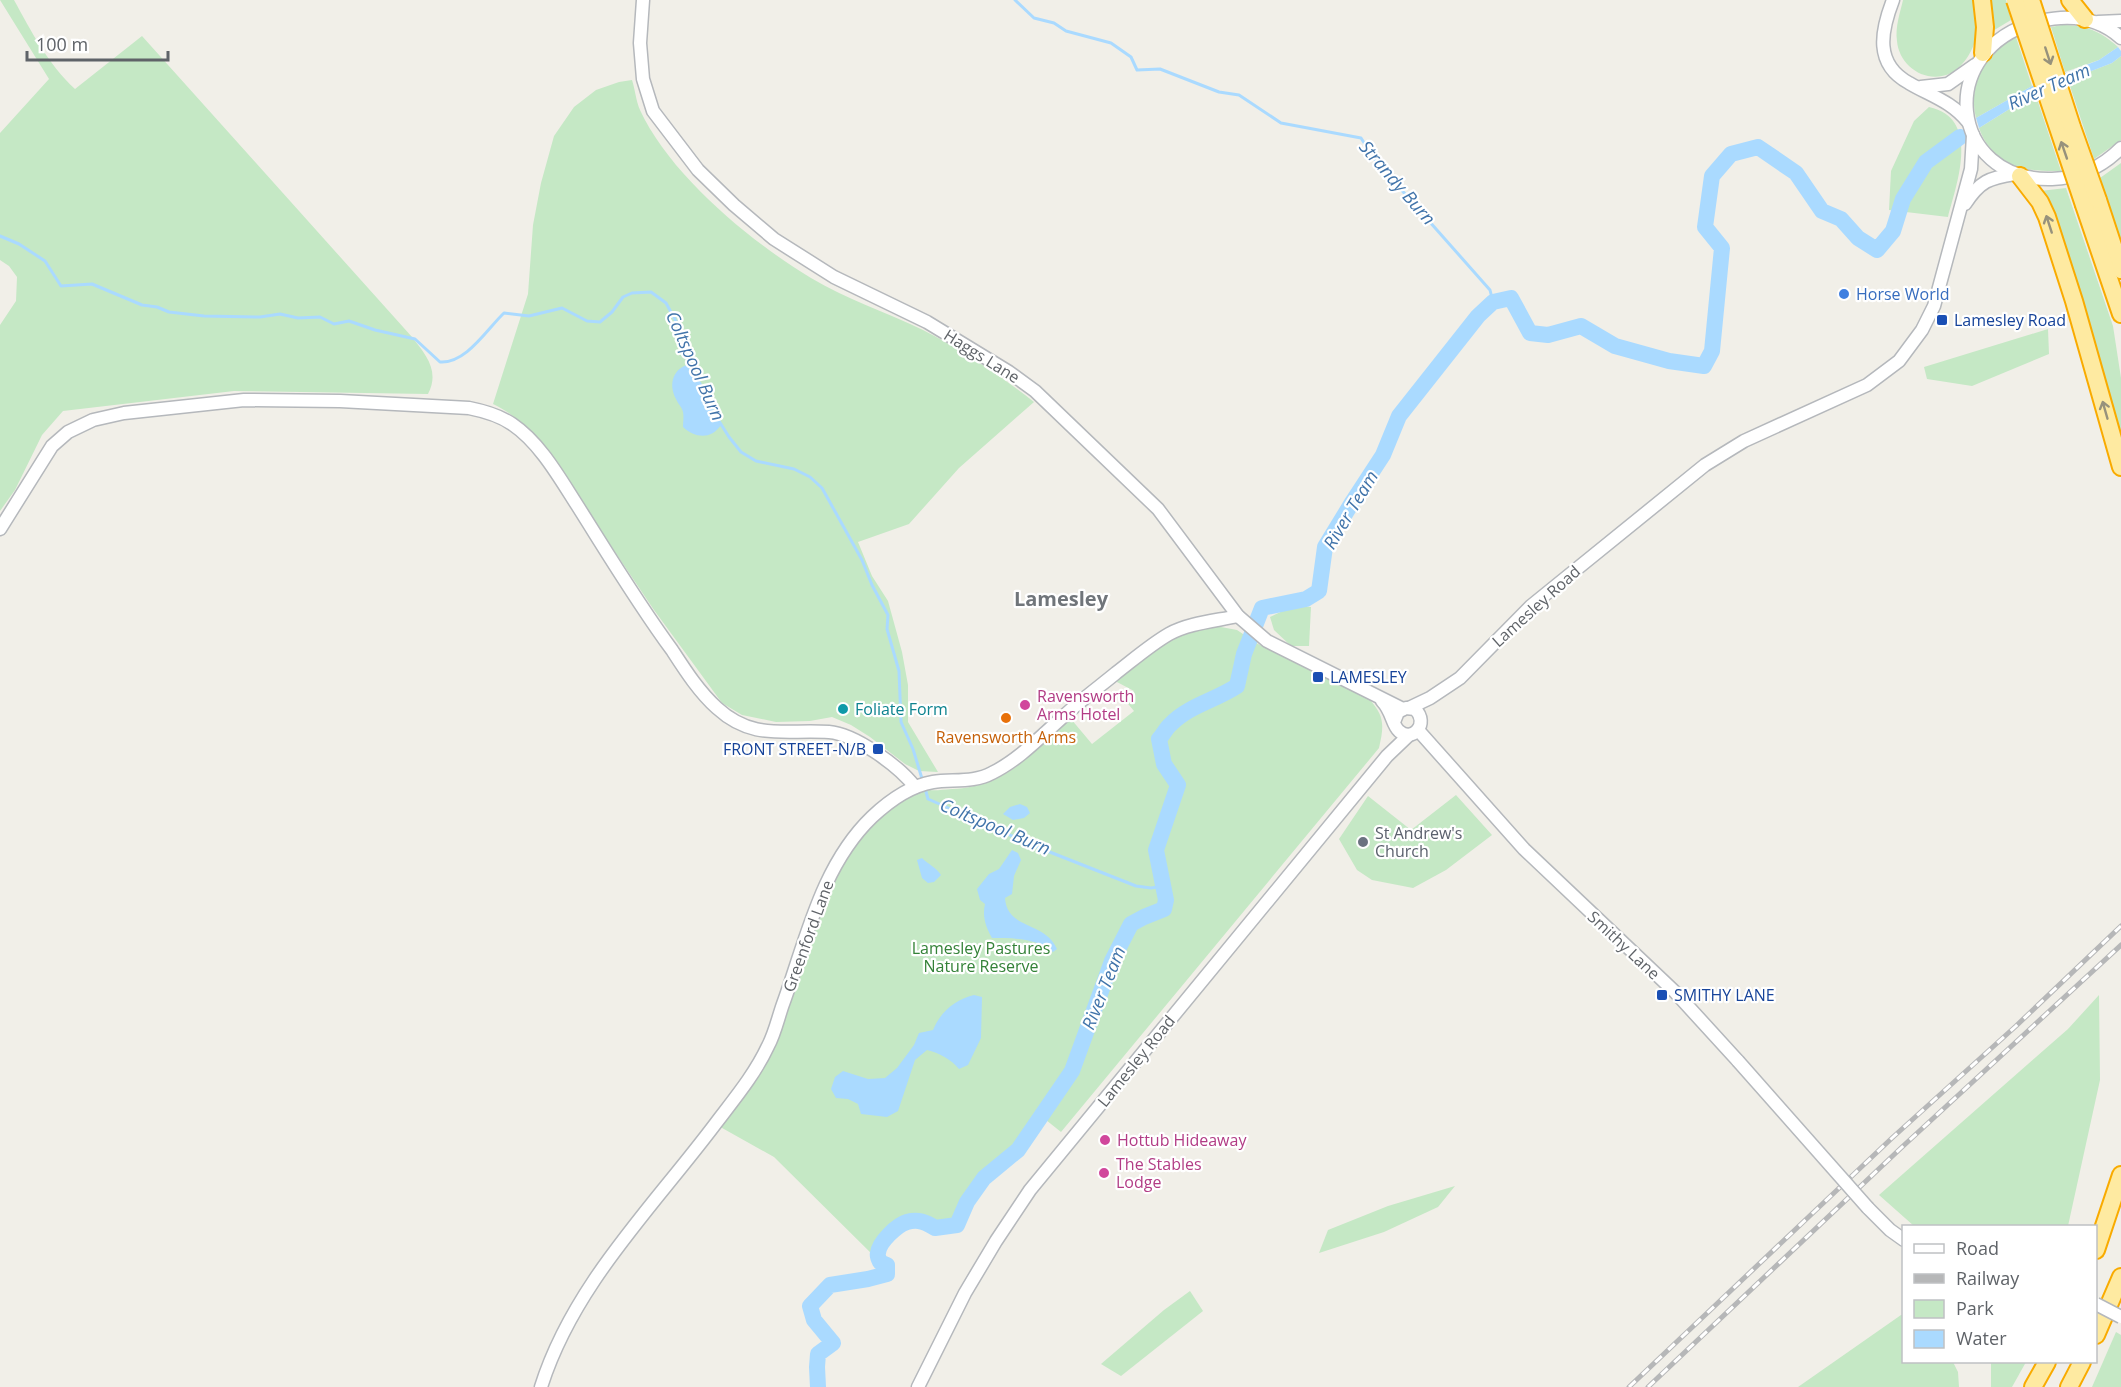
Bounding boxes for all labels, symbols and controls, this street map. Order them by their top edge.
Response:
scale bar [27,24,168,62]
text: 100 m [36,32,88,56]
one-way arrow [2044,46,2055,65]
water label: River Team [2004,57,2094,115]
water label: Strandy Burn [1354,135,1441,230]
one-way arrow [2058,141,2069,159]
one-way arrow [2043,215,2054,234]
place label: Horse World [1856,283,1950,305]
marker: Horse World [1837,287,1851,301]
water label: Coltspool Burn [661,307,731,424]
place label: Lamesley Road [1954,309,2066,331]
marker: Lamesley Road [1935,313,1949,327]
street label: Haggs Lane [940,324,1024,388]
one-way arrow [2099,401,2110,420]
water label: River Team [1317,466,1383,553]
street label: Lamesley Road [1487,560,1585,652]
district label: Lamesley [1014,585,1109,612]
place label: LAMESLEY [1330,666,1407,688]
marker: LAMESLEY [1311,670,1325,684]
place label: Ravensworth Arms Hotel [1037,685,1134,725]
place label: Foliate Form [855,698,948,720]
marker: Ravensworth Arms Hotel [1018,698,1032,712]
marker: Foliate Form [836,702,850,716]
marker: Ravensworth Arms [999,711,1013,725]
place label: Ravensworth Arms [936,726,1076,748]
place label: FRONT STREET-N/B [723,738,866,760]
marker: FRONT STREET-N/B [871,742,885,756]
water label: Coltspool Burn [937,792,1054,860]
place label: St Andrew's Church [1375,822,1462,862]
marker: St Andrew's Church [1356,835,1370,849]
street label: Greenford Lane [778,877,838,995]
street label: Smithy Lane [1583,906,1665,984]
park label: Lamesley Pastures Nature Reserve [912,937,1050,977]
water label: River Team [1076,942,1131,1033]
place label: SMITHY LANE [1674,984,1775,1006]
marker: SMITHY LANE [1655,988,1669,1002]
street label: Lamesley Road [1092,1011,1180,1111]
place label: Hottub Hideaway [1117,1129,1247,1151]
marker: Hottub Hideaway [1098,1133,1112,1147]
place label: The Stables Lodge [1116,1153,1202,1193]
marker: The Stables Lodge [1097,1166,1111,1180]
legend [1902,1225,2097,1363]
text: Road [1956,1236,1999,1260]
text: Railway [1956,1266,2020,1290]
text: Park [1956,1296,1994,1320]
text: Water [1956,1326,2007,1350]

